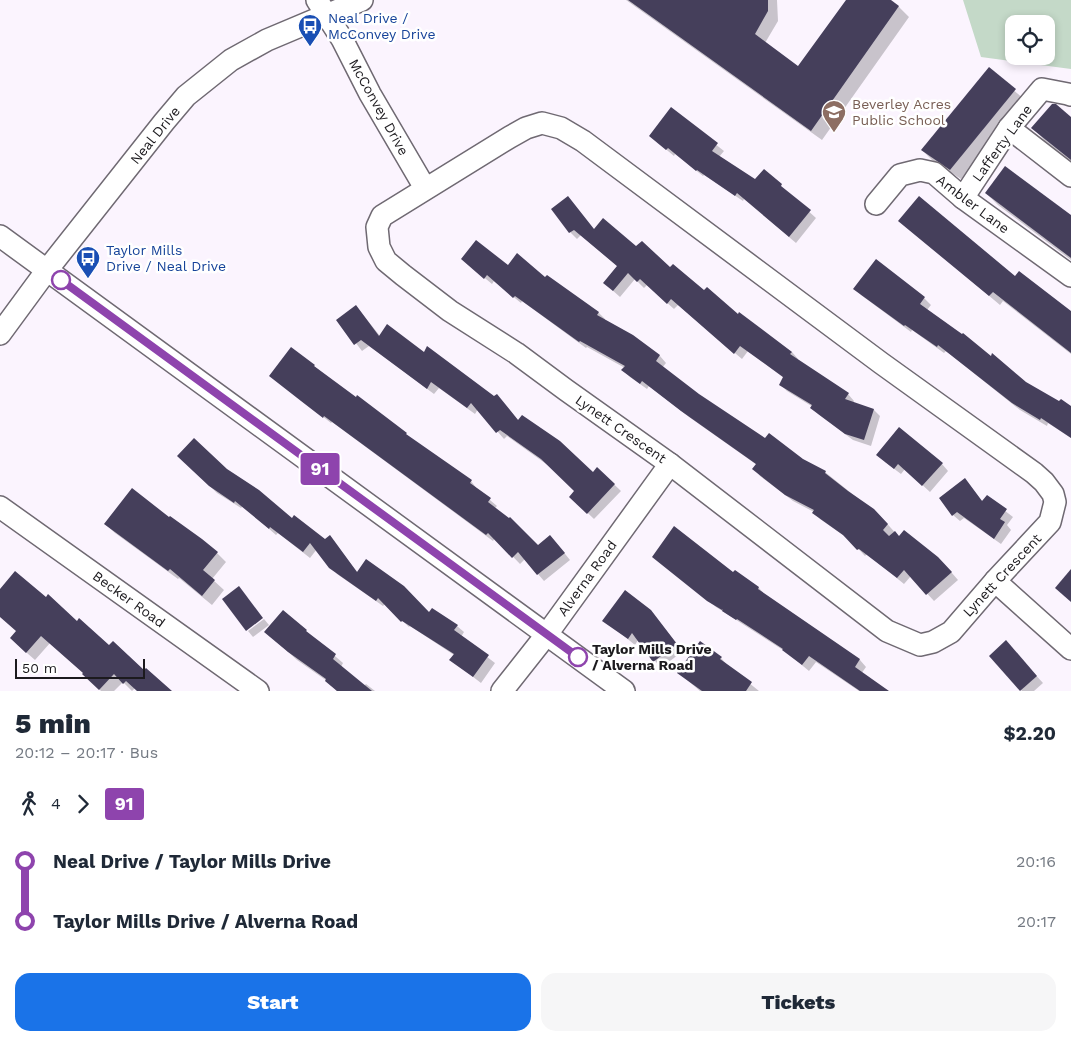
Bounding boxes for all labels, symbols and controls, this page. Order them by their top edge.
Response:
place label: Neal Drive / McConvey Drive [328,10,436,42]
bus stop icon: Neal Drive / McConvey Drive [297,13,323,47]
map controls [1005,15,1055,65]
button: locate [1005,15,1055,65]
street label: McConvey Drive [346,56,412,158]
place label: Beverley Acres Public School [852,96,951,128]
school or university icon: Beverley Acres Public School [821,99,847,133]
street label: Lafferty Lane [969,102,1035,184]
street label: Neal Drive [127,103,183,167]
street label: Ambler Lane [933,171,1013,237]
place label: Taylor Mills Drive / Neal Drive [106,242,226,274]
bus stop icon: Taylor Mills Drive / Neal Drive [75,245,101,279]
unlabelled marker [51,270,71,290]
street label: Lynett Crescent [572,392,670,466]
line badge: 91 [298,453,342,485]
text: 91 [311,458,329,479]
street label: Lynett Crescent [960,530,1045,620]
street label: Alverna Road [554,537,620,619]
street label: Becker Road [90,567,168,631]
place label: Taylor Mills Drive / Alverna Road [592,641,712,673]
marker: Taylor Mills Drive / Alverna Road [568,647,588,667]
scale bar [15,656,145,679]
text: 50 m [22,660,57,676]
text: 5 min [15,707,91,740]
text: $2.20 [1003,722,1056,745]
text: 20:12 – 20:17 · Bus [15,743,158,762]
icon: walk [15,790,43,818]
icon: forward [69,790,97,818]
text: 91 [115,793,134,814]
text: 4 [51,794,61,813]
text: Neal Drive / Taylor Mills Drive [53,850,331,873]
text: 20:16 [1016,852,1056,871]
text: Taylor Mills Drive / Alverna Road [53,910,358,933]
text: 20:17 [1017,912,1056,931]
button: Start [15,973,531,1031]
button: Tickets [541,973,1056,1031]

